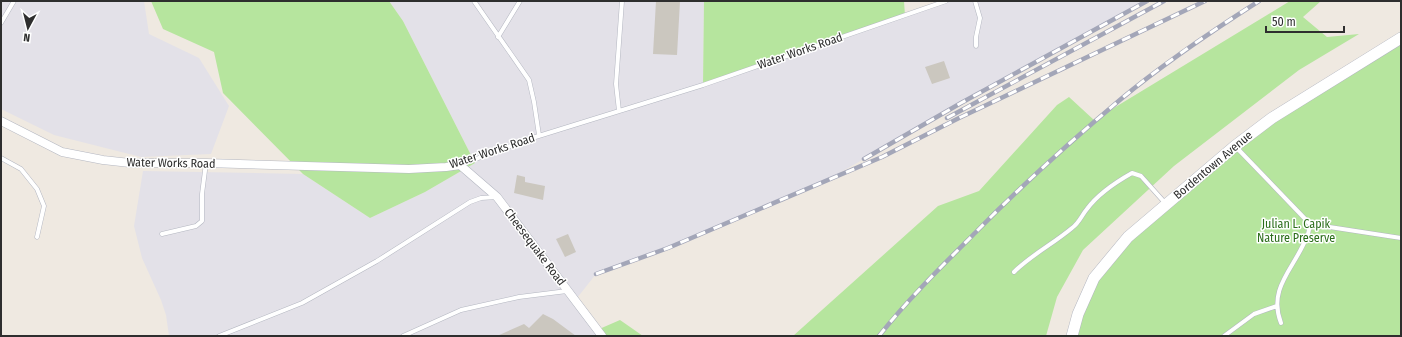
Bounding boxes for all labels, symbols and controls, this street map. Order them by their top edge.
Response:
north arrow [8,8,48,48]
scale bar [1266,8,1344,34]
text: 50 m [1272,15,1296,29]
street label: Water Works Road [756,30,844,72]
text: N [23,31,31,44]
street label: Bordentown Avenue [1171,128,1255,202]
street label: Water Works Road [448,131,536,171]
street label: Water Works Road [126,155,216,171]
street label: Cheesequake Road [501,206,569,288]
park label: Julian L. Capik Nature Preserve [1257,217,1335,245]

